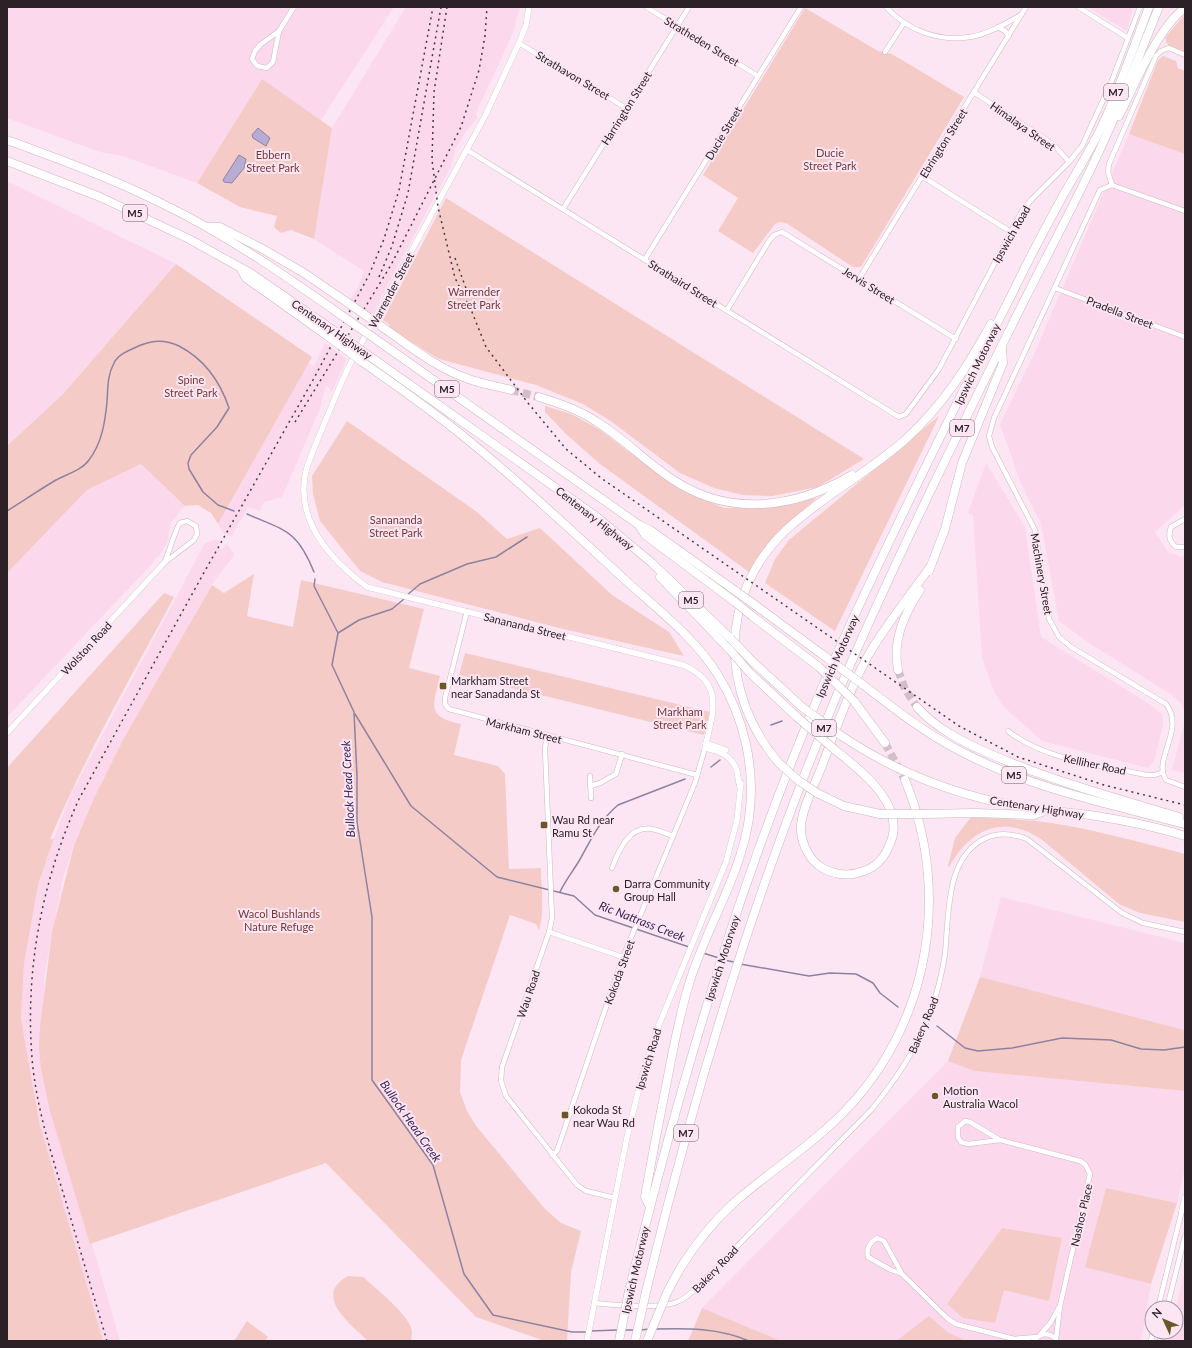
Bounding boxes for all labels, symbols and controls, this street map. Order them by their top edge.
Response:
street label: Stratheden Street [662,14,742,68]
street label: Strathavon Street [534,48,612,102]
street label: Harrington Street [598,69,654,147]
road number: M7 [1104,84,1128,100]
street label: Himalaya Street [988,99,1058,153]
street label: Ducie Street [702,104,744,162]
street label: Ebrington Street [917,106,969,180]
park label: Ducie Street Park [803,146,857,172]
park label: Ebbern Street Park [246,148,300,174]
street label: Ipswich Road [989,203,1033,265]
road number: M5 [123,205,147,221]
street label: Warrender Street [366,250,416,330]
street label: Strathaird Street [646,257,720,309]
street label: Jervis Street [840,264,898,306]
park label: Warrender Street Park [447,285,501,311]
street label: Pradella Street [1085,293,1155,331]
street label: Centenary Highway [289,296,375,362]
street label: Ipswich Motorway [952,321,1003,407]
park label: Spine Street Park [164,373,218,399]
road number: M5 [435,381,459,397]
road number: M7 [950,420,974,436]
street label: Centenary Highway [554,484,637,553]
park label: Sanananda Street Park [369,513,423,539]
street label: Machinery Street [1028,532,1056,616]
road number: M5 [679,592,703,608]
street label: Sanananda Street [483,610,567,642]
street label: Ipswich Motorway [813,612,861,699]
street label: Wolston Road [58,619,114,677]
place label: Markham Street near Sanadanda St [451,674,540,700]
marker: Markham Street near Sanadanda St [438,681,448,691]
park label: Markham Street Park [653,705,707,731]
street label: Markham Street [485,714,563,746]
road number: M7 [812,720,836,736]
water label: Bullock Head Creek [338,740,358,838]
street label: Kelliher Road [1063,751,1127,777]
road number: M5 [1002,767,1026,783]
street label: Centenary Highway [989,793,1085,821]
place label: Wau Rd near Ramu St [552,813,614,839]
marker: Wau Rd near Ramu St [539,820,549,830]
place label: Darra Community Group Hall [624,877,710,903]
marker: Darra Community Group Hall [611,884,621,894]
water label: Ric Nattrass Creek [597,898,687,944]
park label: Wacol Bushlands Nature Refuge [238,907,320,933]
street label: Ipswich Motorway [702,913,742,1002]
street label: Kokoda Street [601,938,637,1006]
street label: Wau Road [514,968,542,1020]
street label: Bakery Road [905,995,941,1055]
street label: Ipswich Road [632,1027,664,1091]
water label: Bullock Head Creek [377,1077,445,1165]
place label: Motion Australia Wacol [943,1084,1018,1110]
marker: Motion Australia Wacol [930,1091,940,1101]
place label: Kokoda St near Wau Rd [573,1103,635,1129]
marker: Kokoda St near Wau Rd [560,1110,570,1120]
road number: M7 [674,1125,698,1141]
street label: Nashos Place [1067,1182,1095,1248]
street label: Ipswich Motorway [619,1225,651,1315]
street label: Bakery Road [689,1243,741,1295]
north arrow [1144,1300,1184,1340]
text: N [1149,1305,1164,1320]

